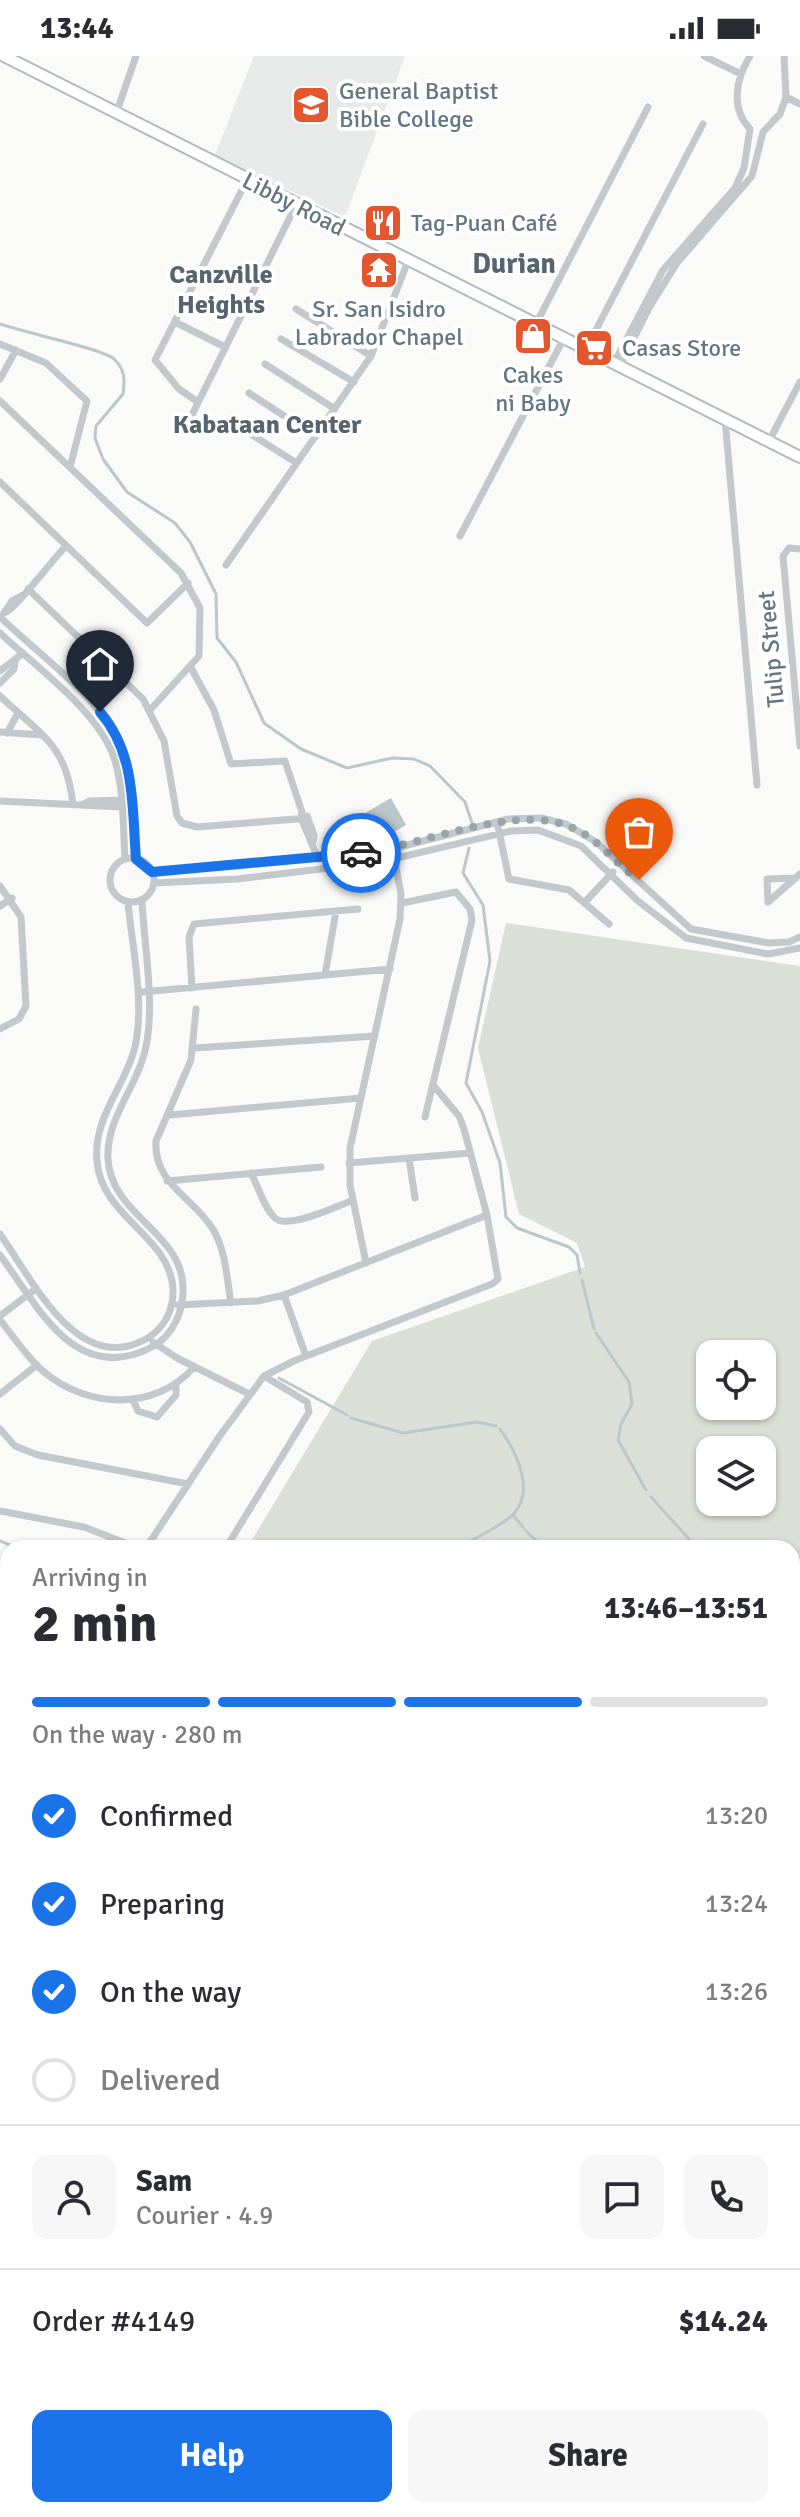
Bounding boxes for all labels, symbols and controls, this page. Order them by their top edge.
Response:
text: 13:44 [40,10,114,47]
place label: General Baptist Bible College [339,76,498,134]
school or university icon: General Baptist Bible College [290,84,332,126]
street label: Libby Road [237,165,351,243]
restaurant icon: Tag-Puan Café [362,202,404,244]
place label: Tag-Puan Café [411,208,557,238]
district label: Durian [472,247,556,281]
temple icon: Sr. San Isidro Labrador Chapel [358,249,400,291]
district label: Canzville Heights [169,259,273,321]
place label: Sr. San Isidro Labrador Chapel [295,294,463,352]
shop icon: Cakes ni Baby [512,315,554,357]
supermarket icon: Casas Store [573,327,615,369]
place label: Casas Store [622,333,741,363]
place label: Cakes ni Baby [495,360,571,418]
district label: Kabataan Center [173,409,362,441]
street label: Tulip Street [751,589,791,709]
pin [66,630,134,712]
icon: home [78,642,122,686]
pin [605,798,673,880]
icon: bag [617,810,661,854]
courier [321,813,401,893]
icon: car [339,831,383,875]
map controls [696,1340,776,1516]
button: locate [696,1340,776,1420]
button: layers [696,1436,776,1516]
text: Arriving in [32,1562,148,1594]
text: 13:46–13:51 [604,1590,768,1627]
text: 2 min [32,1592,158,1656]
text: On the way · 280 m [32,1719,242,1751]
icon: check [32,1794,76,1838]
text: Confirmed [100,1798,233,1835]
text: 13:20 [705,1800,768,1832]
icon: check [32,1882,76,1926]
text: Preparing [100,1886,225,1923]
text: 13:24 [705,1888,768,1920]
icon: check [32,1970,76,2014]
text: On the way [100,1974,241,2011]
text: 13:26 [705,1976,768,2008]
text: Delivered [100,2062,221,2099]
button: person [32,2155,116,2239]
button: chat [580,2155,664,2239]
button: phone [684,2155,768,2239]
text: Sam [136,2163,192,2200]
text: Courier · 4.9 [136,2200,273,2232]
text: Order #4149 [32,2303,195,2340]
text: $14.24 [678,2303,768,2340]
button: Help [32,2410,392,2502]
button: Share [408,2410,768,2502]

